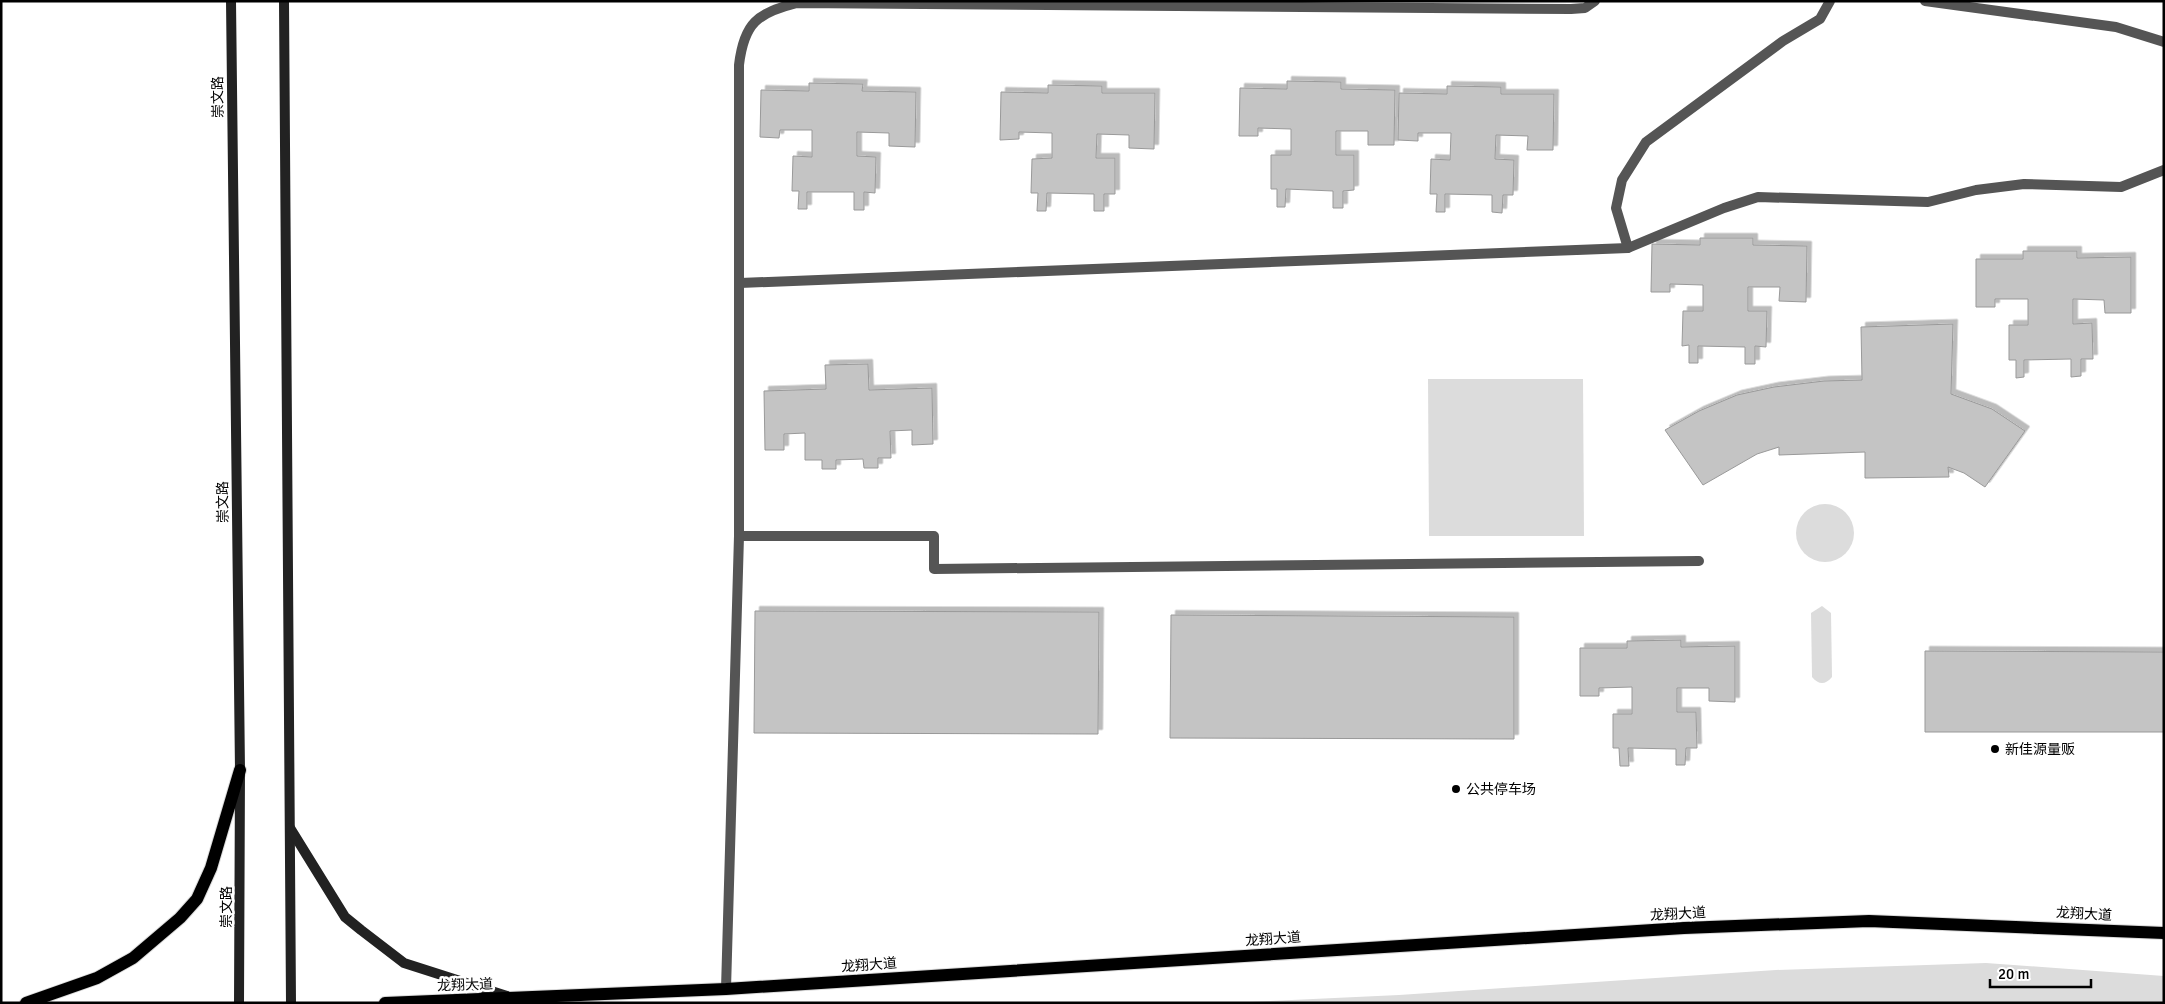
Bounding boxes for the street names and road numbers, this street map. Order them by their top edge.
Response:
street label: 崇文路 [209,76,227,118]
street label: 崇文路 [214,481,232,523]
street label: 崇文路 [218,886,235,928]
street label: 龙翔大道 [1650,904,1706,924]
street label: 龙翔大道 [2056,904,2112,924]
street label: 龙翔大道 [1244,929,1302,949]
street label: 龙翔大道 [840,955,898,975]
street label: 龙翔大道 [437,976,493,994]

